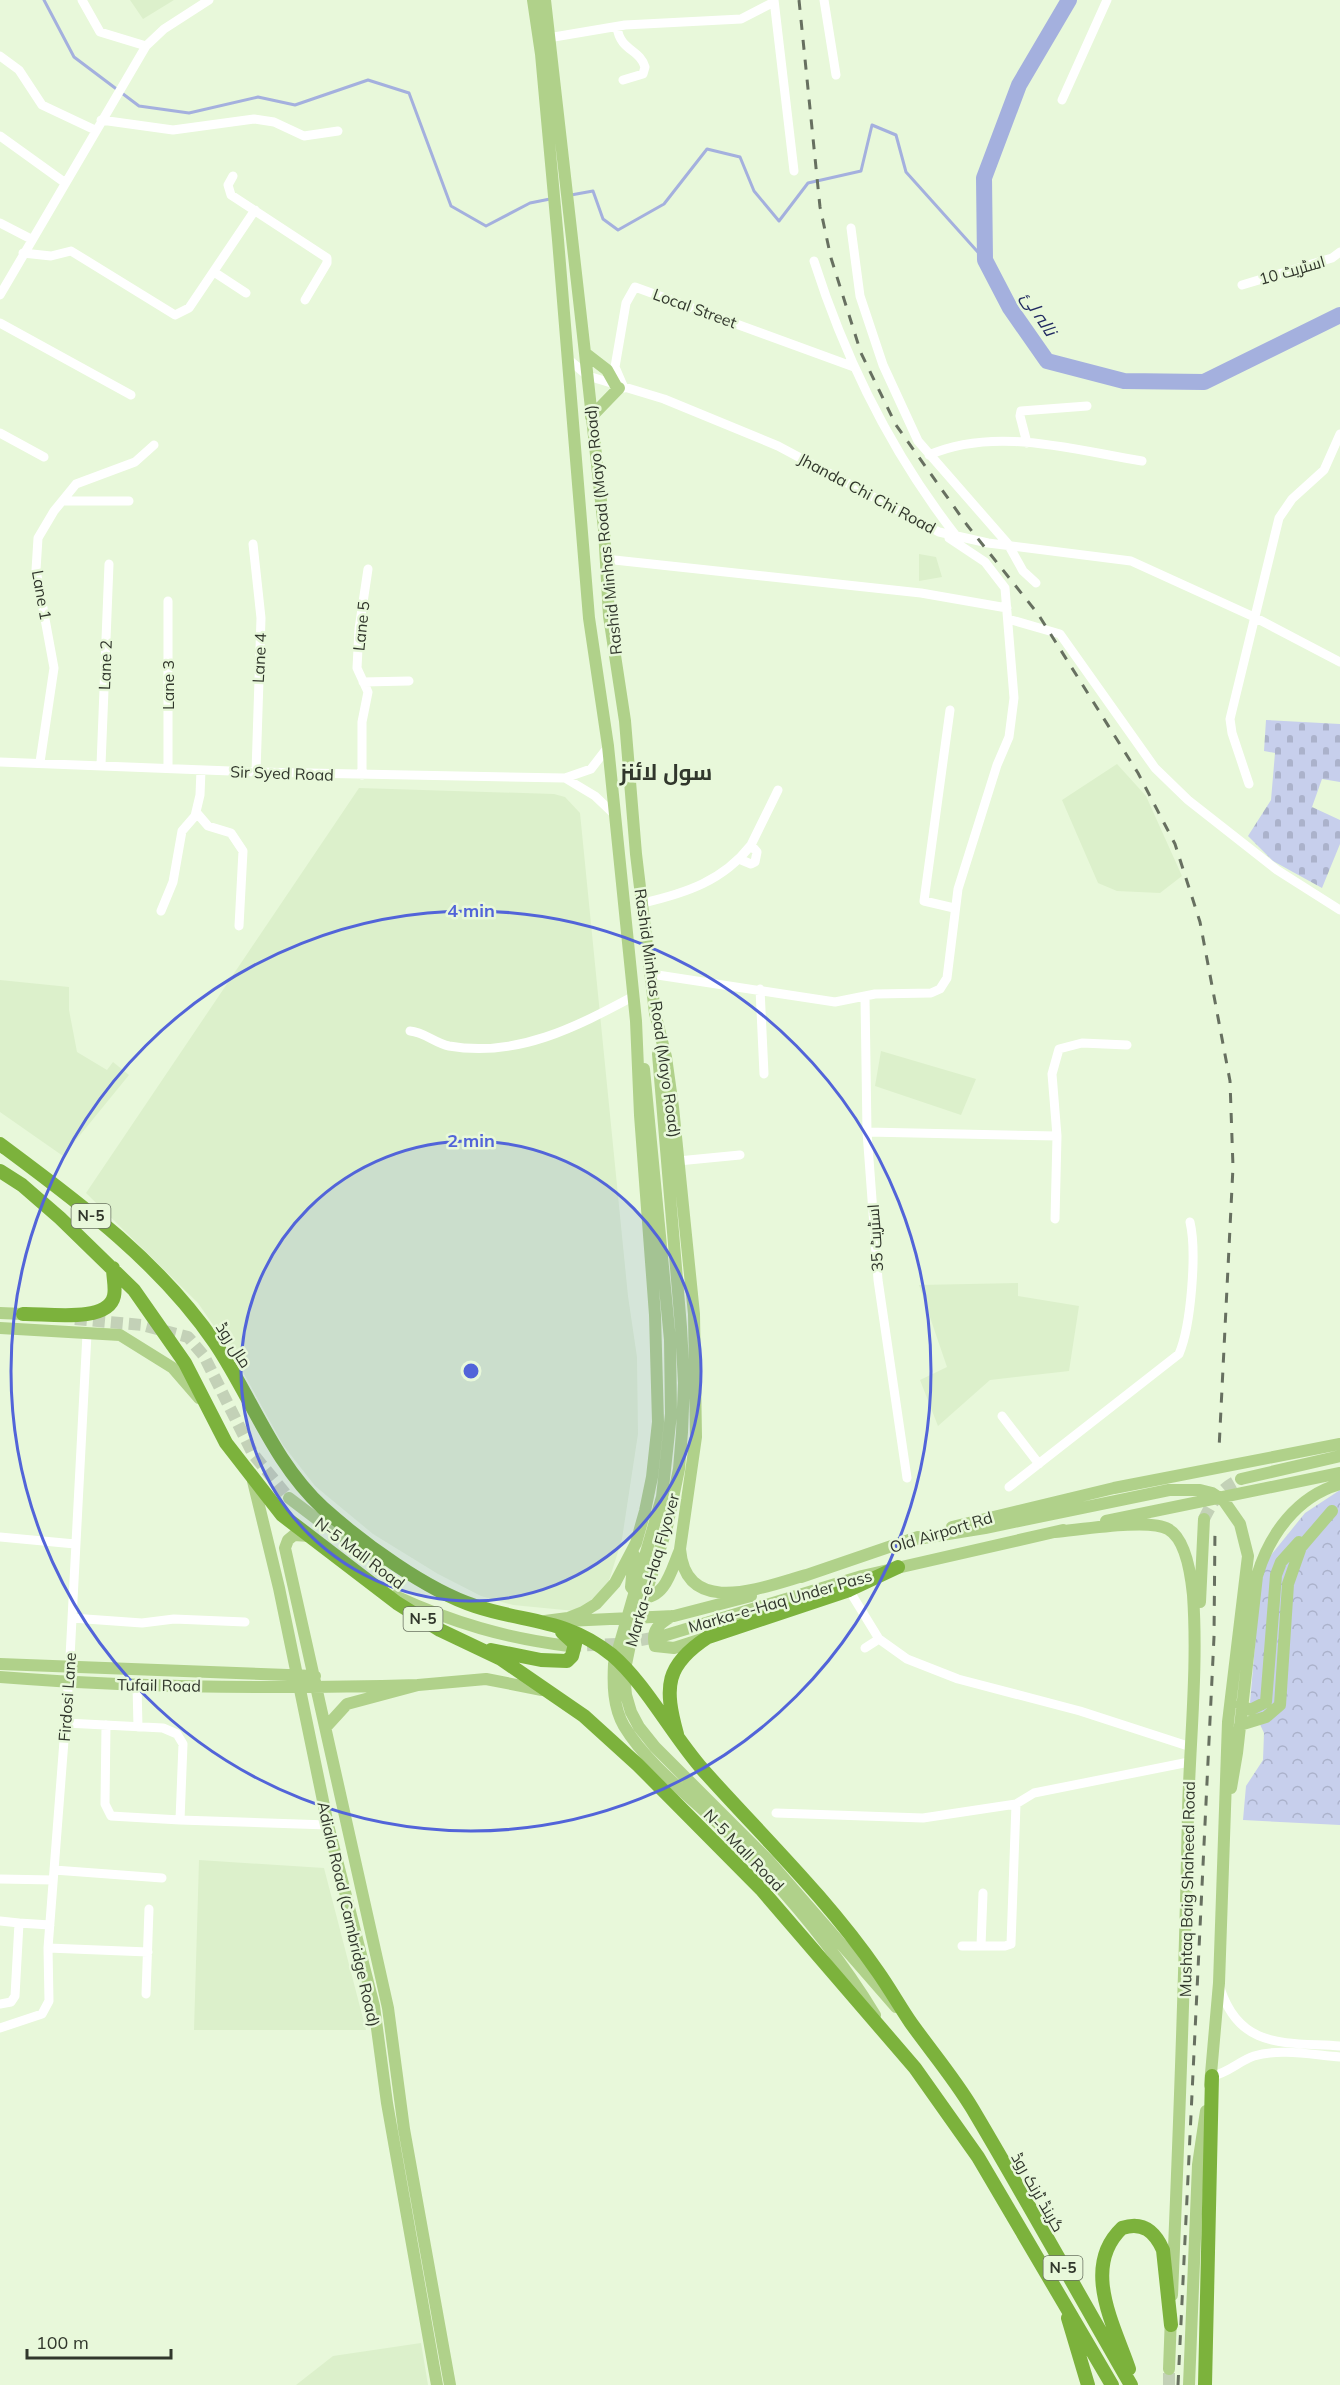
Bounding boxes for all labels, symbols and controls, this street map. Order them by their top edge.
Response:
street label: اسٹریٹ 10 [1257,251,1327,289]
street label: Local Street [650,284,740,332]
water label: نالہ لئ [1017,287,1063,342]
street label: Rashid Minhas Road (Mayo Road) [580,404,626,656]
street label: Jhanda Chi Chi Road [795,448,939,538]
street label: Lane 1 [28,569,56,621]
street label: Lane 5 [348,600,374,652]
street label: Lane 4 [248,632,270,684]
street label: Lane 2 [94,640,116,690]
street label: Lane 3 [158,660,178,710]
district label: سول لائنز [619,758,712,786]
street label: Sir Syed Road [230,761,334,785]
street label: Rashid Minhas Road (Mayo Road) [631,887,685,1139]
text: 4 min [447,899,495,922]
text: 2 min [447,1129,495,1152]
road number: N-5 [72,1204,110,1228]
street label: اسٹریٹ 35 [863,1204,887,1272]
street label: مال روڈ [211,1318,256,1372]
centre of rings [461,1361,481,1381]
street label: Marka-e-Haq Flyover [621,1491,683,1649]
street label: Old Airport Rd [887,1507,995,1557]
street label: N-5 Mall Road [311,1513,409,1593]
street label: Marka-e-Haq Under Pass [686,1565,874,1637]
road number: N-5 [404,1607,442,1631]
street label: Firdosi Lane [54,1652,80,1742]
street label: Tufail Road [117,1674,201,1696]
street label: Mushtaq Baig Shaheed Road [1175,1781,1199,1997]
street label: Adiala Road (Cambridge Road) [313,1799,385,2029]
street label: N-5 Mall Road [700,1805,788,1895]
street label: گرینڈ ٹرنک روڈ [1007,2149,1069,2235]
road number: N-5 [1044,2256,1082,2280]
scale bar [27,2322,171,2360]
text: 100 m [36,2331,89,2354]

